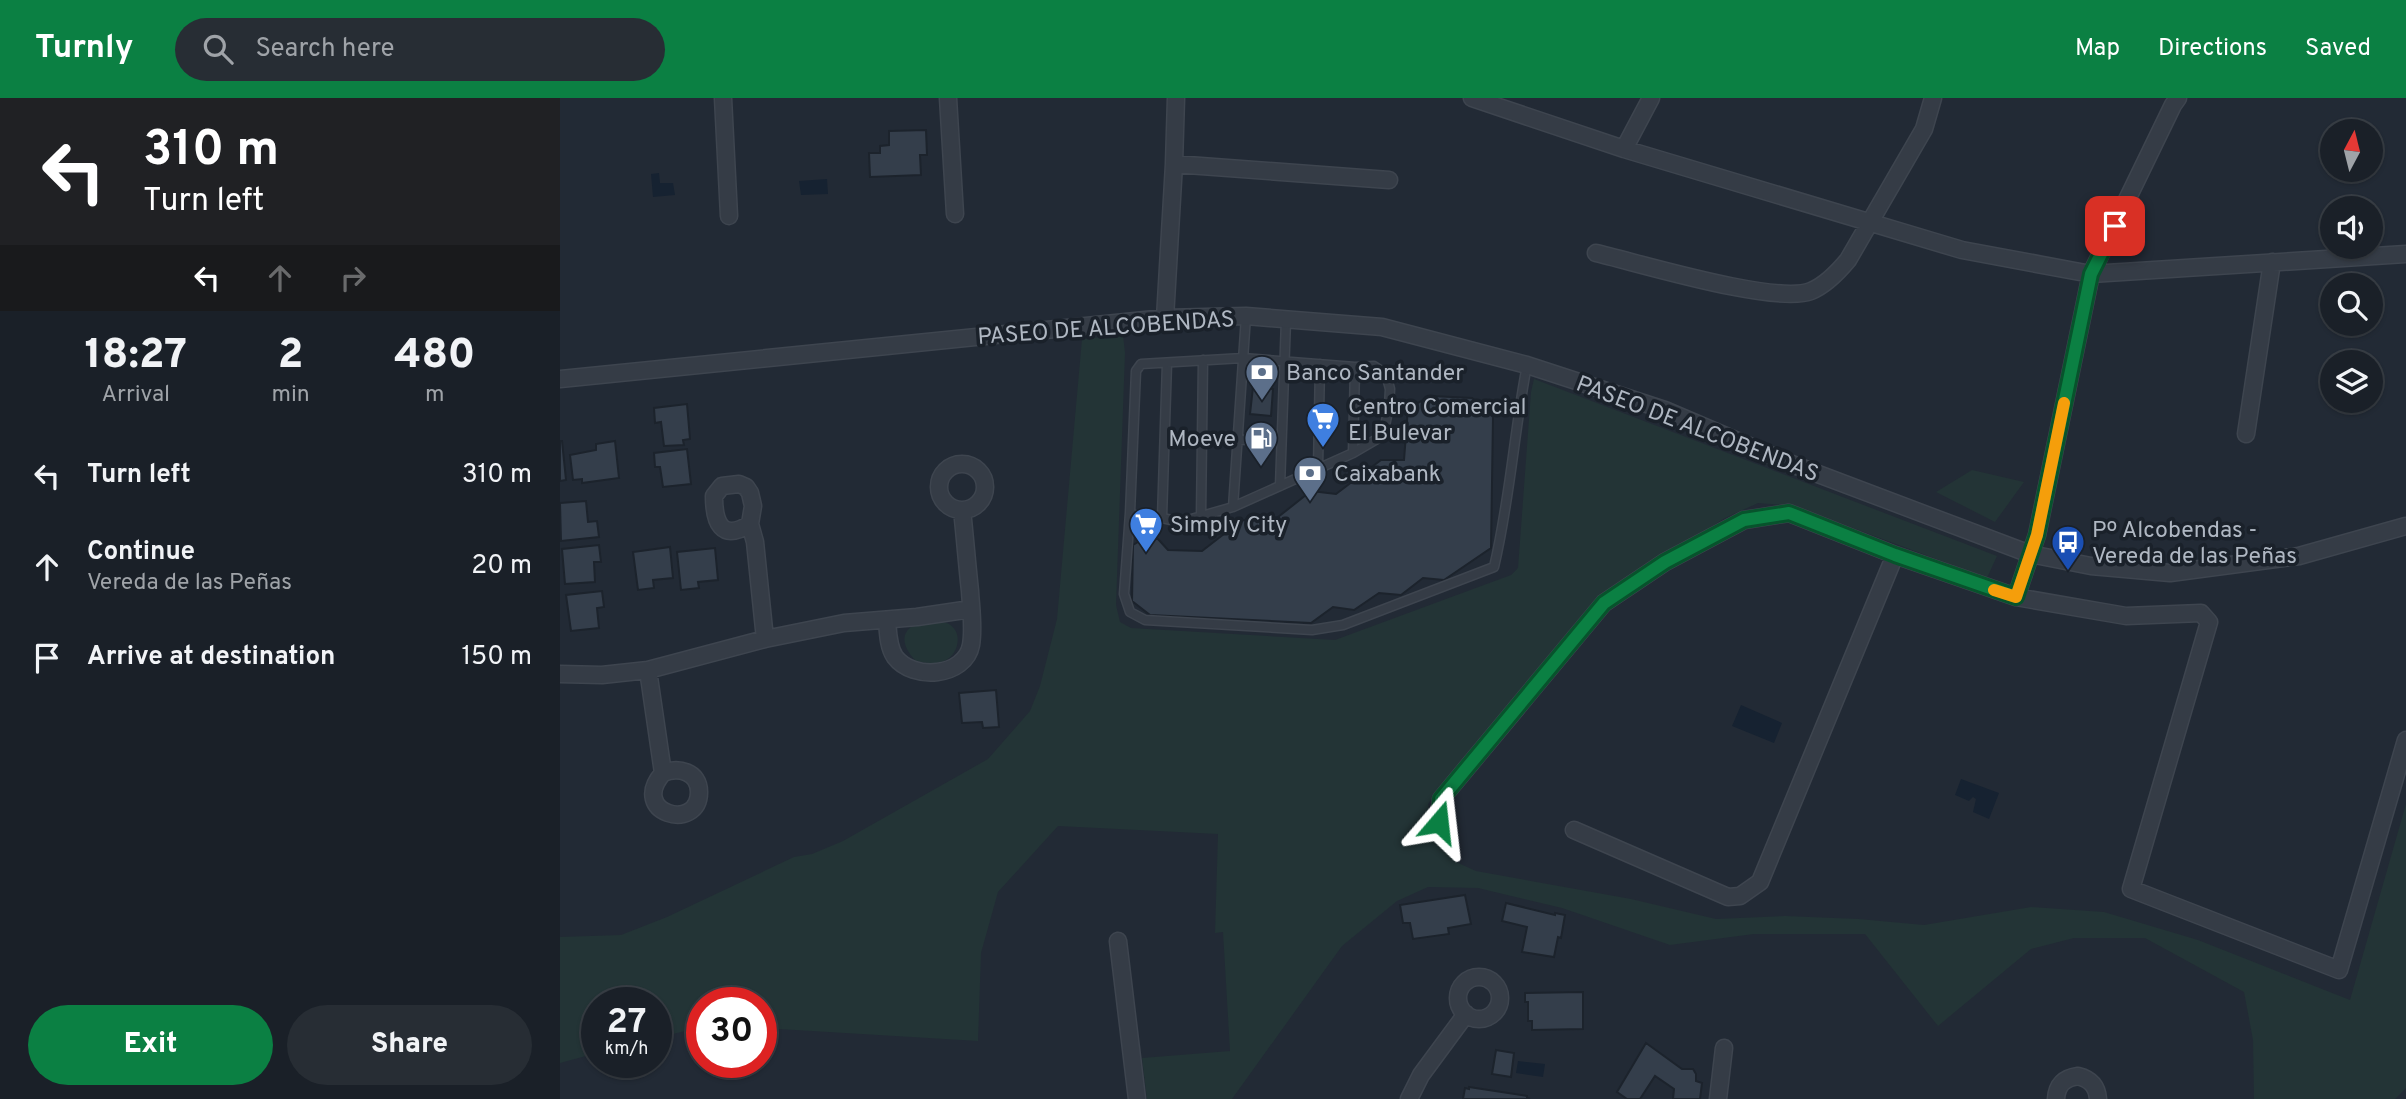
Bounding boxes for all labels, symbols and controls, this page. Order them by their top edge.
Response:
search box [175,18,665,81]
text: Turnly [35,28,133,70]
icon: search [199,30,237,68]
text: Search here [255,33,394,66]
text: Map [2075,34,2120,64]
text: Directions [2158,34,2267,64]
text: Saved [2305,34,2371,64]
north arrow [2320,119,2384,182]
map controls [2320,119,2383,413]
text: 310 m [143,121,279,183]
icon: left [28,126,119,217]
text: Turn left [143,182,264,222]
pin [2085,196,2145,256]
button: sound [2320,196,2383,259]
icon: arrive [2096,207,2134,245]
icon: left [188,259,226,297]
icon: ahead [261,259,299,297]
icon: right [334,259,372,297]
button: search [2320,273,2383,336]
street label: PASEO DE ALCOBENDAS [977,306,1236,353]
text: 18:27 [85,330,187,383]
text: 2 [278,330,303,383]
text: 480 [394,330,475,383]
button: layers [2320,350,2383,413]
bank icon: Banco Santander [1243,353,1281,402]
place label: Banco Santander [1286,360,1464,389]
street label: PASEO DE ALCOBENDAS [1572,371,1823,490]
text: Arrival [101,381,170,410]
text: min [271,381,310,410]
text: m [425,381,445,410]
place label: Centro Comercial El Bulevar [1348,394,1527,449]
supermarket icon: Centro Comercial El Bulevar [1304,400,1342,449]
fuel station icon: Moeve [1242,419,1280,468]
place label: Moeve [1168,426,1236,455]
bank icon: Caixabank [1291,454,1329,503]
icon: left [28,457,66,495]
text: Turn left [87,459,191,492]
text: 310 m [462,459,532,492]
place label: Caixabank [1334,461,1441,490]
supermarket icon: Simply City [1127,505,1165,554]
place label: Simply City [1170,512,1287,541]
place label: Pº Alcobendas - Vereda de las Peñas [2092,517,2297,572]
bus stop icon: Pº Alcobendas - Vereda de las Peñas [2049,523,2087,572]
text: Continue [87,536,195,569]
icon: ahead [28,548,66,586]
text: 20 m [471,550,532,583]
text: Vereda de las Peñas [87,569,292,598]
icon: arrive [28,639,66,677]
text: Arrive at destination [87,641,335,674]
text: 150 m [461,641,532,674]
position arrow [1402,785,1476,859]
speed limit sign: 30 [686,987,777,1078]
text: 27 [607,1001,646,1045]
button: Exit [28,1005,273,1085]
button: Share [287,1005,532,1085]
text: km/h [605,1038,648,1061]

